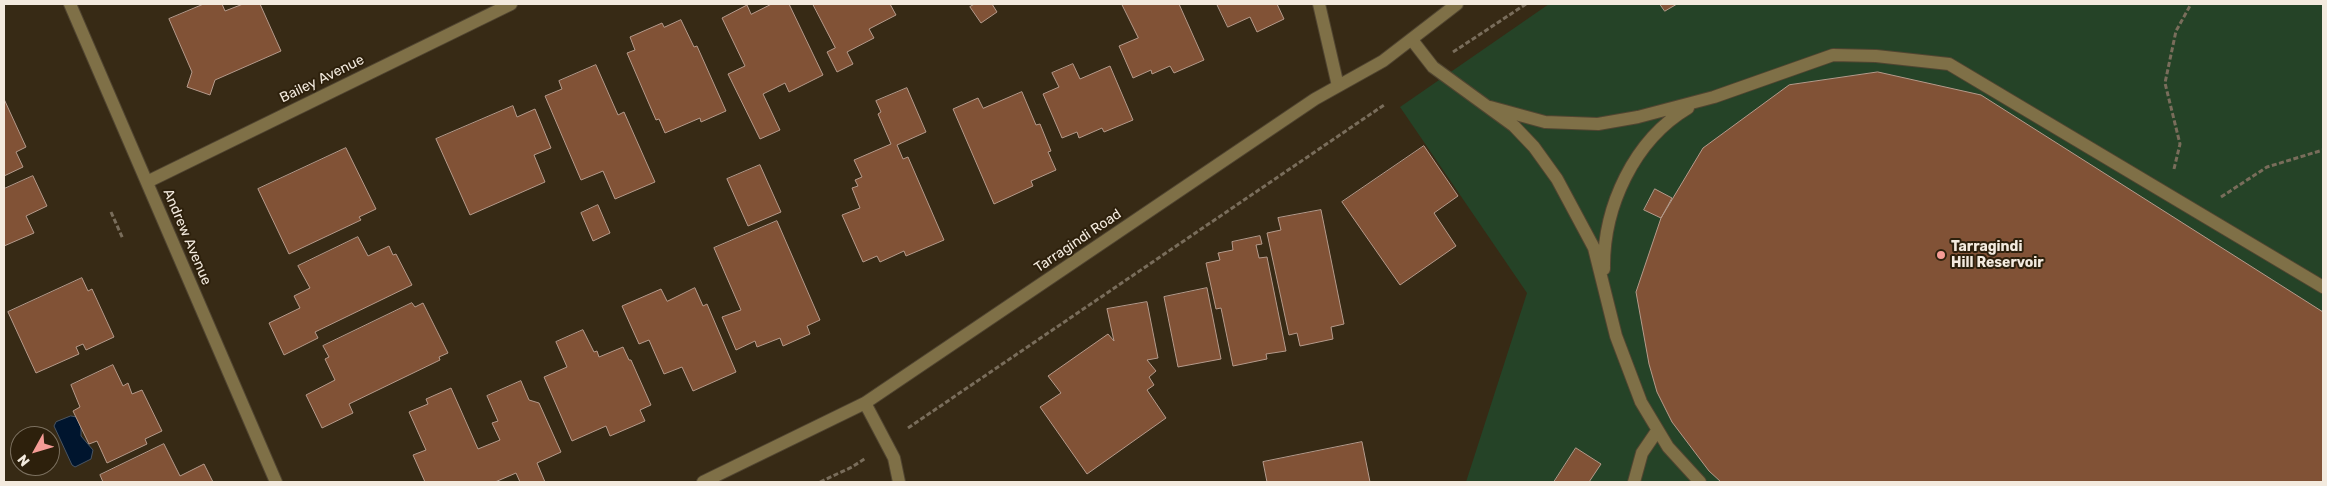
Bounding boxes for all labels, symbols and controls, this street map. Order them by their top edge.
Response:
street label: Bailey Avenue [277,51,367,107]
street label: Andrew Avenue [159,186,215,288]
street label: Tarragindi Road [1031,206,1125,276]
place label: Tarragindi Hill Reservoir [1951,239,2044,272]
marker: Tarragindi Hill Reservoir [1935,249,1947,261]
north arrow [10,426,60,476]
text: N [14,451,34,469]

